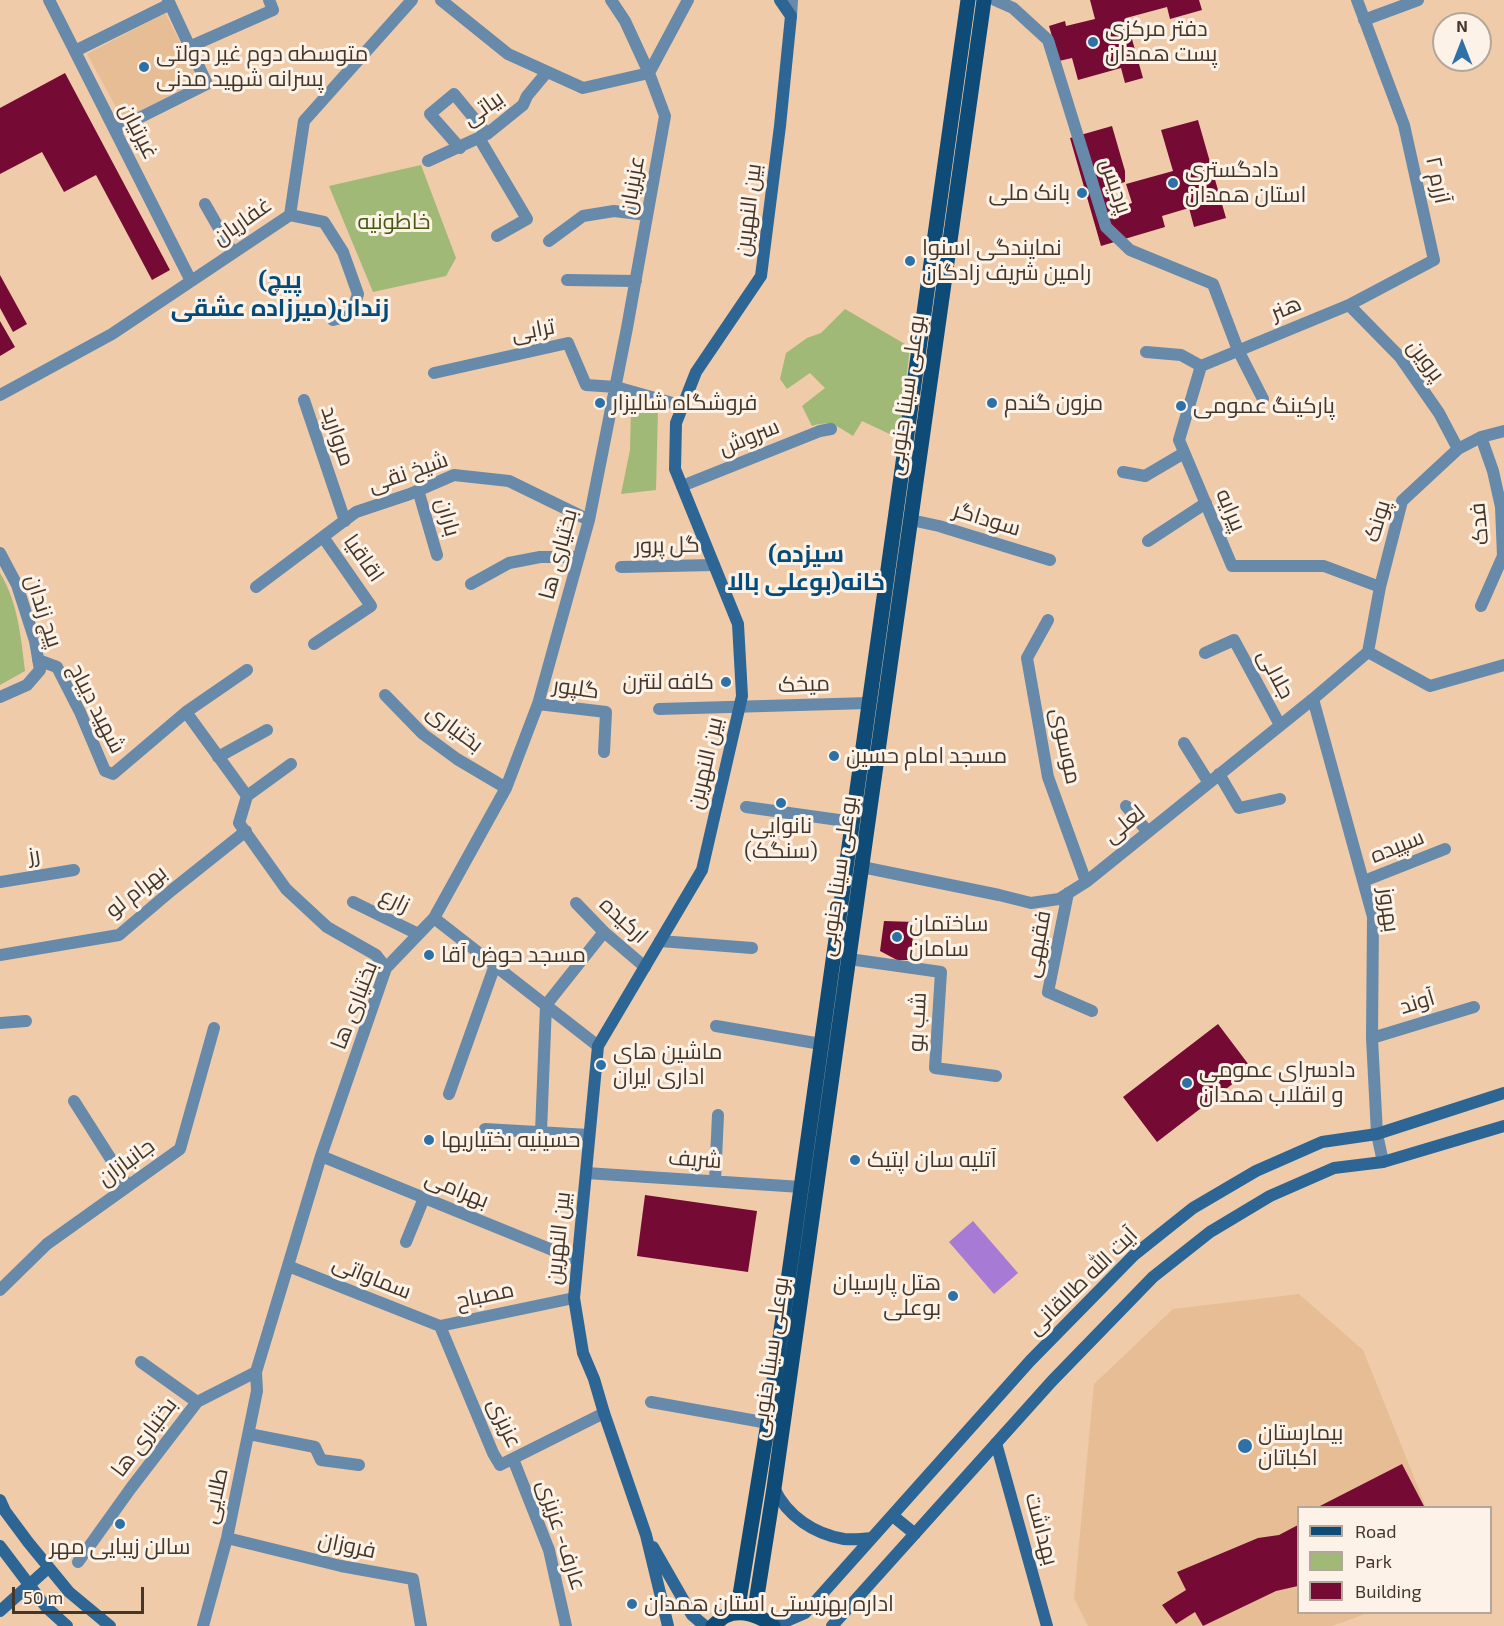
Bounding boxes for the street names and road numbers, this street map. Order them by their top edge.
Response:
street label: بیاتی [457,85,509,131]
street label: غیرتیان [114,98,164,164]
street label: عزیزیان [614,154,650,216]
street label: آزرم ۲ [1420,154,1456,206]
street label: پردیس [1094,155,1138,217]
street label: بین النهرین [729,162,767,258]
street label: غفاریان [207,191,277,251]
street label: هنر [1267,290,1305,326]
street label: ترابی [509,313,557,347]
street label: بوعلی سینا جنوبی [882,313,930,477]
street label: پروین [1402,334,1450,386]
street label: مروارید [315,402,361,470]
street label: سروش [715,413,783,461]
street label: شیخ نقی [365,446,451,498]
street label: پیرایه [1210,485,1252,535]
street label: باران [430,495,466,539]
street label: سوداگر [950,496,1024,542]
street label: پونک [1358,497,1396,545]
street label: فدک [1464,502,1494,546]
street label: بختیاری ها [533,506,583,602]
street label: اقاقیا [338,529,390,587]
street label: گل پرور [634,531,700,559]
street label: پیچ زندان [20,571,68,651]
street label: جلالی [1252,645,1300,703]
street label: شهید دیباج [63,658,131,758]
street label: میخک [778,670,830,698]
street label: گلپور [551,672,601,704]
street label: بختیاری [421,698,489,758]
street label: موسوی [1045,705,1087,787]
street label: بین النهرین [682,715,728,811]
street label: بوعلی سینا جنوبی [814,794,862,958]
street label: لعلی [1098,799,1150,849]
street label: سپیده [1366,823,1428,869]
street label: رز [26,841,42,869]
street label: بهرام لو [100,859,172,923]
street label: زارع [376,882,414,918]
street label: بهروز [1373,886,1405,934]
street label: ارکیده [594,891,654,949]
street label: فقیهی [1018,908,1056,980]
street label: بختیاری ها [325,957,383,1053]
street label: آوند [1396,984,1438,1020]
street label: شب بو [902,992,932,1052]
street label: جانبازان [92,1133,160,1191]
street label: شریف [667,1144,723,1174]
street label: بهرامی [421,1164,493,1214]
street label: بین النهرین [540,1190,576,1286]
street label: آیت الله طالقانی [1021,1222,1143,1340]
street label: سماواتی [329,1249,415,1305]
street label: بوعلی سینا جنوبی [746,1275,794,1439]
street label: مصباح [454,1276,516,1314]
street label: بختیاری ها [105,1392,183,1482]
street label: عزیزی [482,1394,528,1452]
street label: طلایی [196,1466,234,1526]
street label: عارف- عزیزی [532,1476,592,1594]
street label: بهداشت [1020,1490,1064,1568]
street label: فروزان [316,1526,378,1564]

